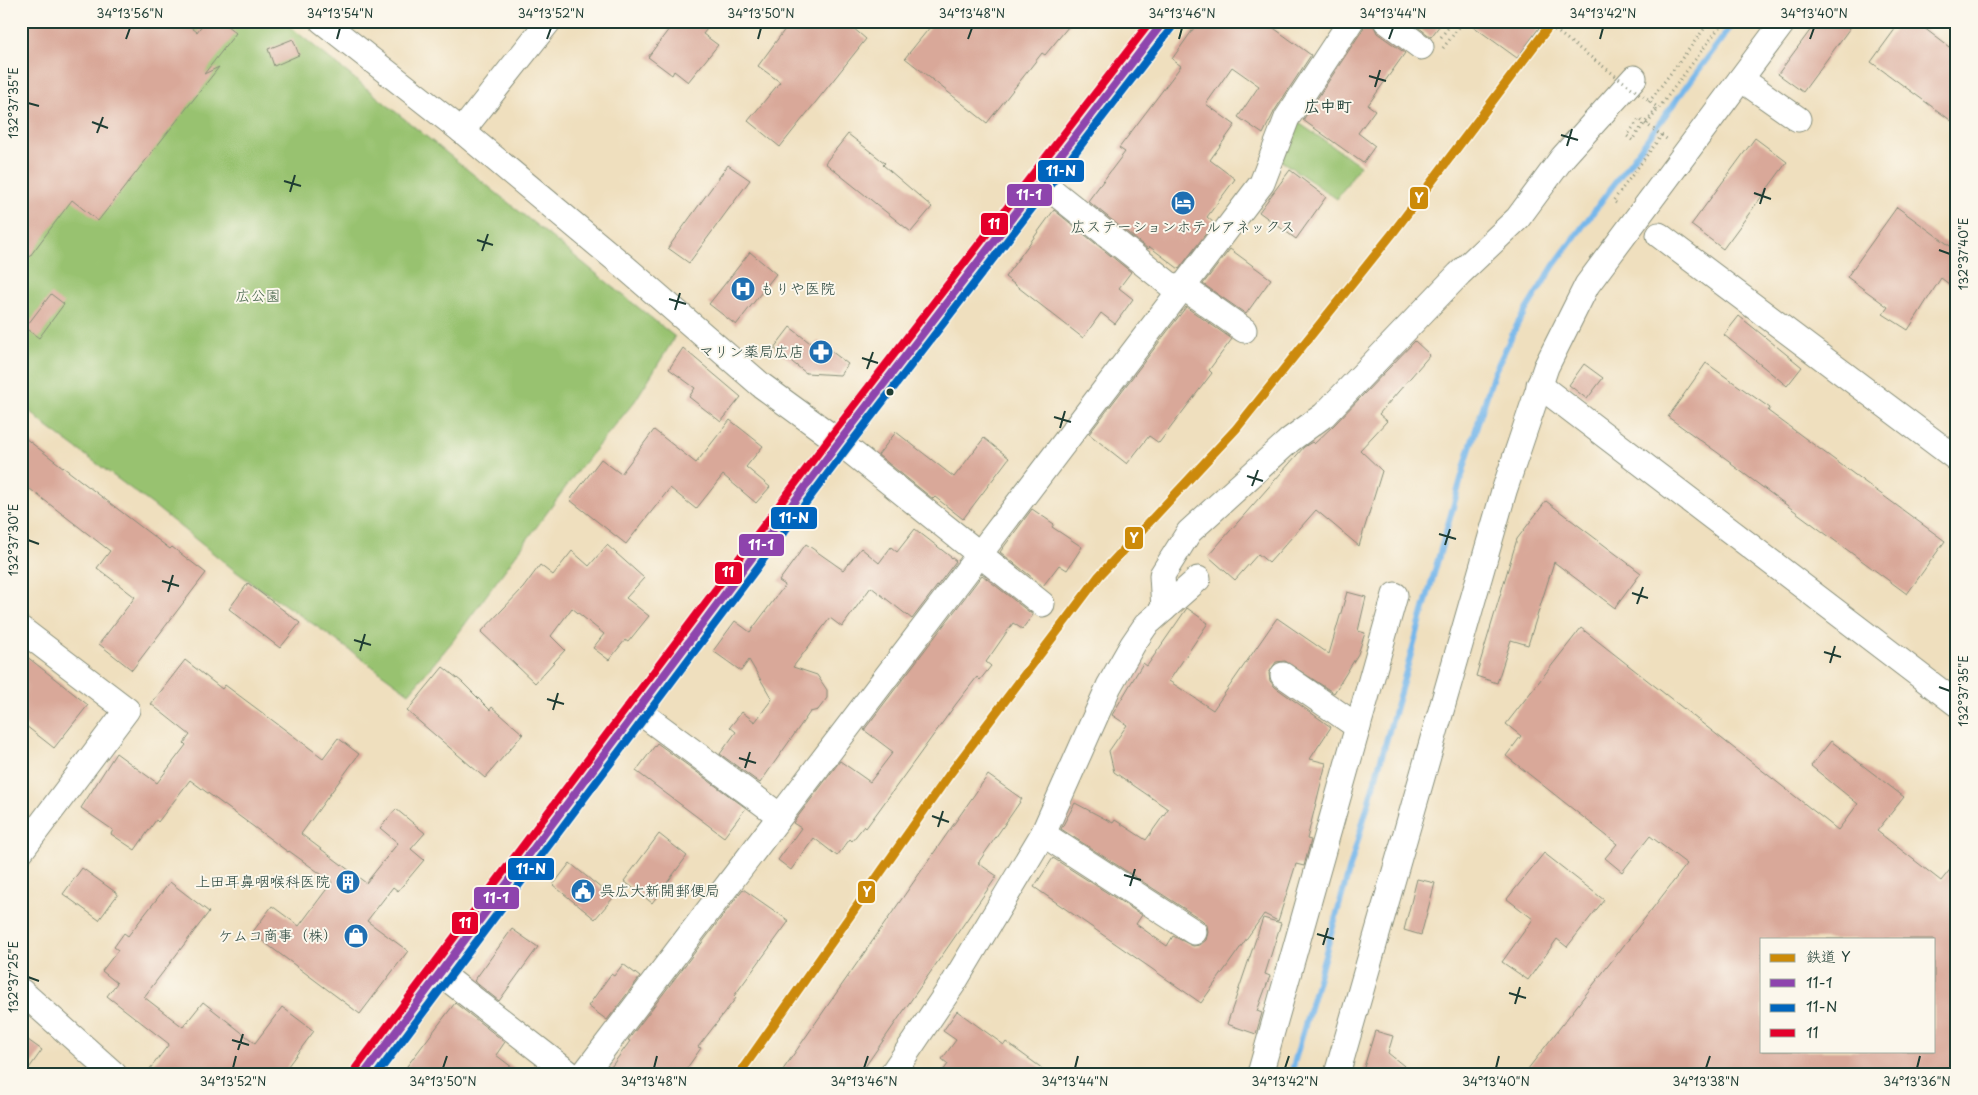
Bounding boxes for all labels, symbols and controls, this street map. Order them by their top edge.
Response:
text: 34°13'56"N [97,4,163,22]
text: 34°13'54"N [307,4,373,22]
text: 34°13'52"N [518,4,584,22]
text: 34°13'50"N [727,4,795,22]
text: 34°13'48"N [939,4,1005,22]
text: 34°13'46"N [1148,4,1216,22]
text: 34°13'44"N [1360,4,1426,22]
text: 34°13'42"N [1570,4,1636,22]
text: 34°13'40"N [1780,4,1848,22]
text: 132°37'35"E [4,67,22,139]
district label: 広中町 [1304,93,1352,117]
line badge: 11-N [1037,159,1085,183]
text: 11-N [1046,160,1076,181]
line badge: 11-1 [1006,183,1053,207]
text: 11-1 [1016,184,1042,205]
line badge: Y [1409,186,1429,210]
text: Y [1414,187,1424,208]
hotel icon: 広ステーションホテルアネックス [1170,190,1196,216]
line badge: 11 [980,212,1009,236]
text: 11 [988,213,1000,234]
place label: 広ステーションホテルアネックス [1071,214,1295,237]
text: 132°37'40"E [1954,218,1972,290]
hospital icon: もりや医院 [730,276,756,302]
place label: もりや医院 [760,276,835,299]
park label: 広公園 [235,283,281,306]
place label: マリン薬局広店 [699,339,804,362]
pharmacy icon: マリン薬局広店 [808,339,834,365]
unlabelled marker [885,387,895,397]
text: 132°37'30"E [4,504,22,576]
line badge: 11-N [770,506,818,530]
text: 11-N [779,507,809,528]
line badge: Y [1124,526,1144,550]
text: Y [1129,527,1139,548]
line badge: 11-1 [738,533,785,557]
text: 11-1 [748,534,774,555]
line badge: 11 [714,561,743,585]
text: 11 [722,561,734,582]
text: 132°37'35"E [1954,655,1972,727]
line badge: 11-N [507,857,555,881]
text: 11-N [516,858,546,879]
place label: 上田耳鼻咽喉科医院 [195,869,330,892]
building icon: 上田耳鼻咽喉科医院 [335,869,361,895]
public building icon: 呉広大新開郵便局 [570,878,596,904]
place label: 呉広大新開郵便局 [600,878,720,901]
line badge: Y [857,880,876,904]
text: Y [862,881,872,902]
line badge: 11-1 [473,886,520,910]
text: 11-1 [483,887,509,908]
line badge: 11 [451,911,479,935]
text: 11 [459,912,471,933]
place label: ケムコ商事（株） [218,923,338,946]
shop icon: ケムコ商事（株） [343,923,369,949]
legend [1760,938,1936,1052]
text: 132°37'25"E [4,941,22,1013]
text: 鉄道 Y [1806,944,1851,967]
text: 11-1 [1806,970,1833,993]
text: 11-N [1806,994,1838,1017]
text: 11 [1806,1020,1819,1043]
text: 34°13'52"N [200,1072,266,1090]
text: 34°13'50"N [409,1072,477,1090]
text: 34°13'48"N [621,1072,687,1090]
text: 34°13'46"N [830,1072,898,1090]
text: 34°13'44"N [1042,1072,1108,1090]
text: 34°13'42"N [1252,1072,1318,1090]
text: 34°13'40"N [1462,1072,1530,1090]
text: 34°13'38"N [1673,1072,1739,1090]
text: 34°13'36"N [1883,1072,1951,1090]

